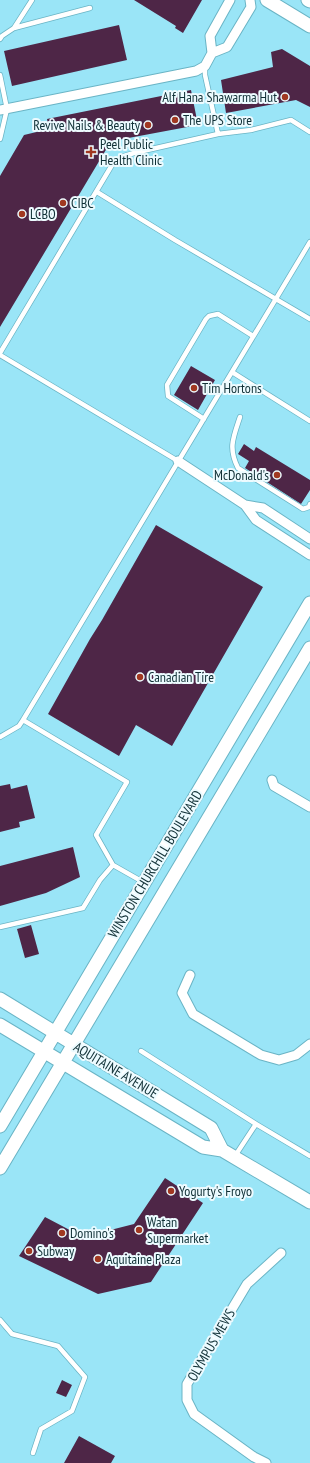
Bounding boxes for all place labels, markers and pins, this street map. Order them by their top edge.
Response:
place label: Alf Hana Shawarma Hut [162,88,277,106]
marker: Alf Hana Shawarma Hut [280,92,290,102]
place label: The UPS Store [183,111,252,129]
marker: The UPS Store [170,115,180,125]
place label: Revive Nails & Beauty [33,116,141,134]
marker: Revive Nails & Beauty [143,120,153,130]
place label: Peel Public Health Clinic [100,135,162,169]
marker: Peel Public Health Clinic [85,146,97,158]
place label: CIBC [71,194,94,212]
marker: CIBC [58,198,68,208]
place label: LCBO [30,205,56,223]
marker: LCBO [17,209,27,219]
place label: Tim Hortons [202,379,262,397]
marker: Tim Hortons [189,383,199,393]
place label: McDonald's [214,466,269,484]
marker: McDonald's [272,470,282,480]
place label: Canadian Tire [148,668,214,686]
marker: Canadian Tire [135,672,145,682]
place label: Yogurty's Froyo [179,1182,252,1200]
marker: Yogurty's Froyo [166,1186,176,1196]
place label: Watan Supermarket [147,1213,208,1247]
place label: Domino's [70,1224,114,1242]
marker: Watan Supermarket [134,1225,144,1235]
marker: Domino's [57,1228,67,1238]
place label: Subway [37,1242,75,1260]
marker: Subway [24,1246,34,1256]
place label: Aquitaine Plaza [106,1250,181,1268]
marker: Aquitaine Plaza [93,1254,103,1264]

